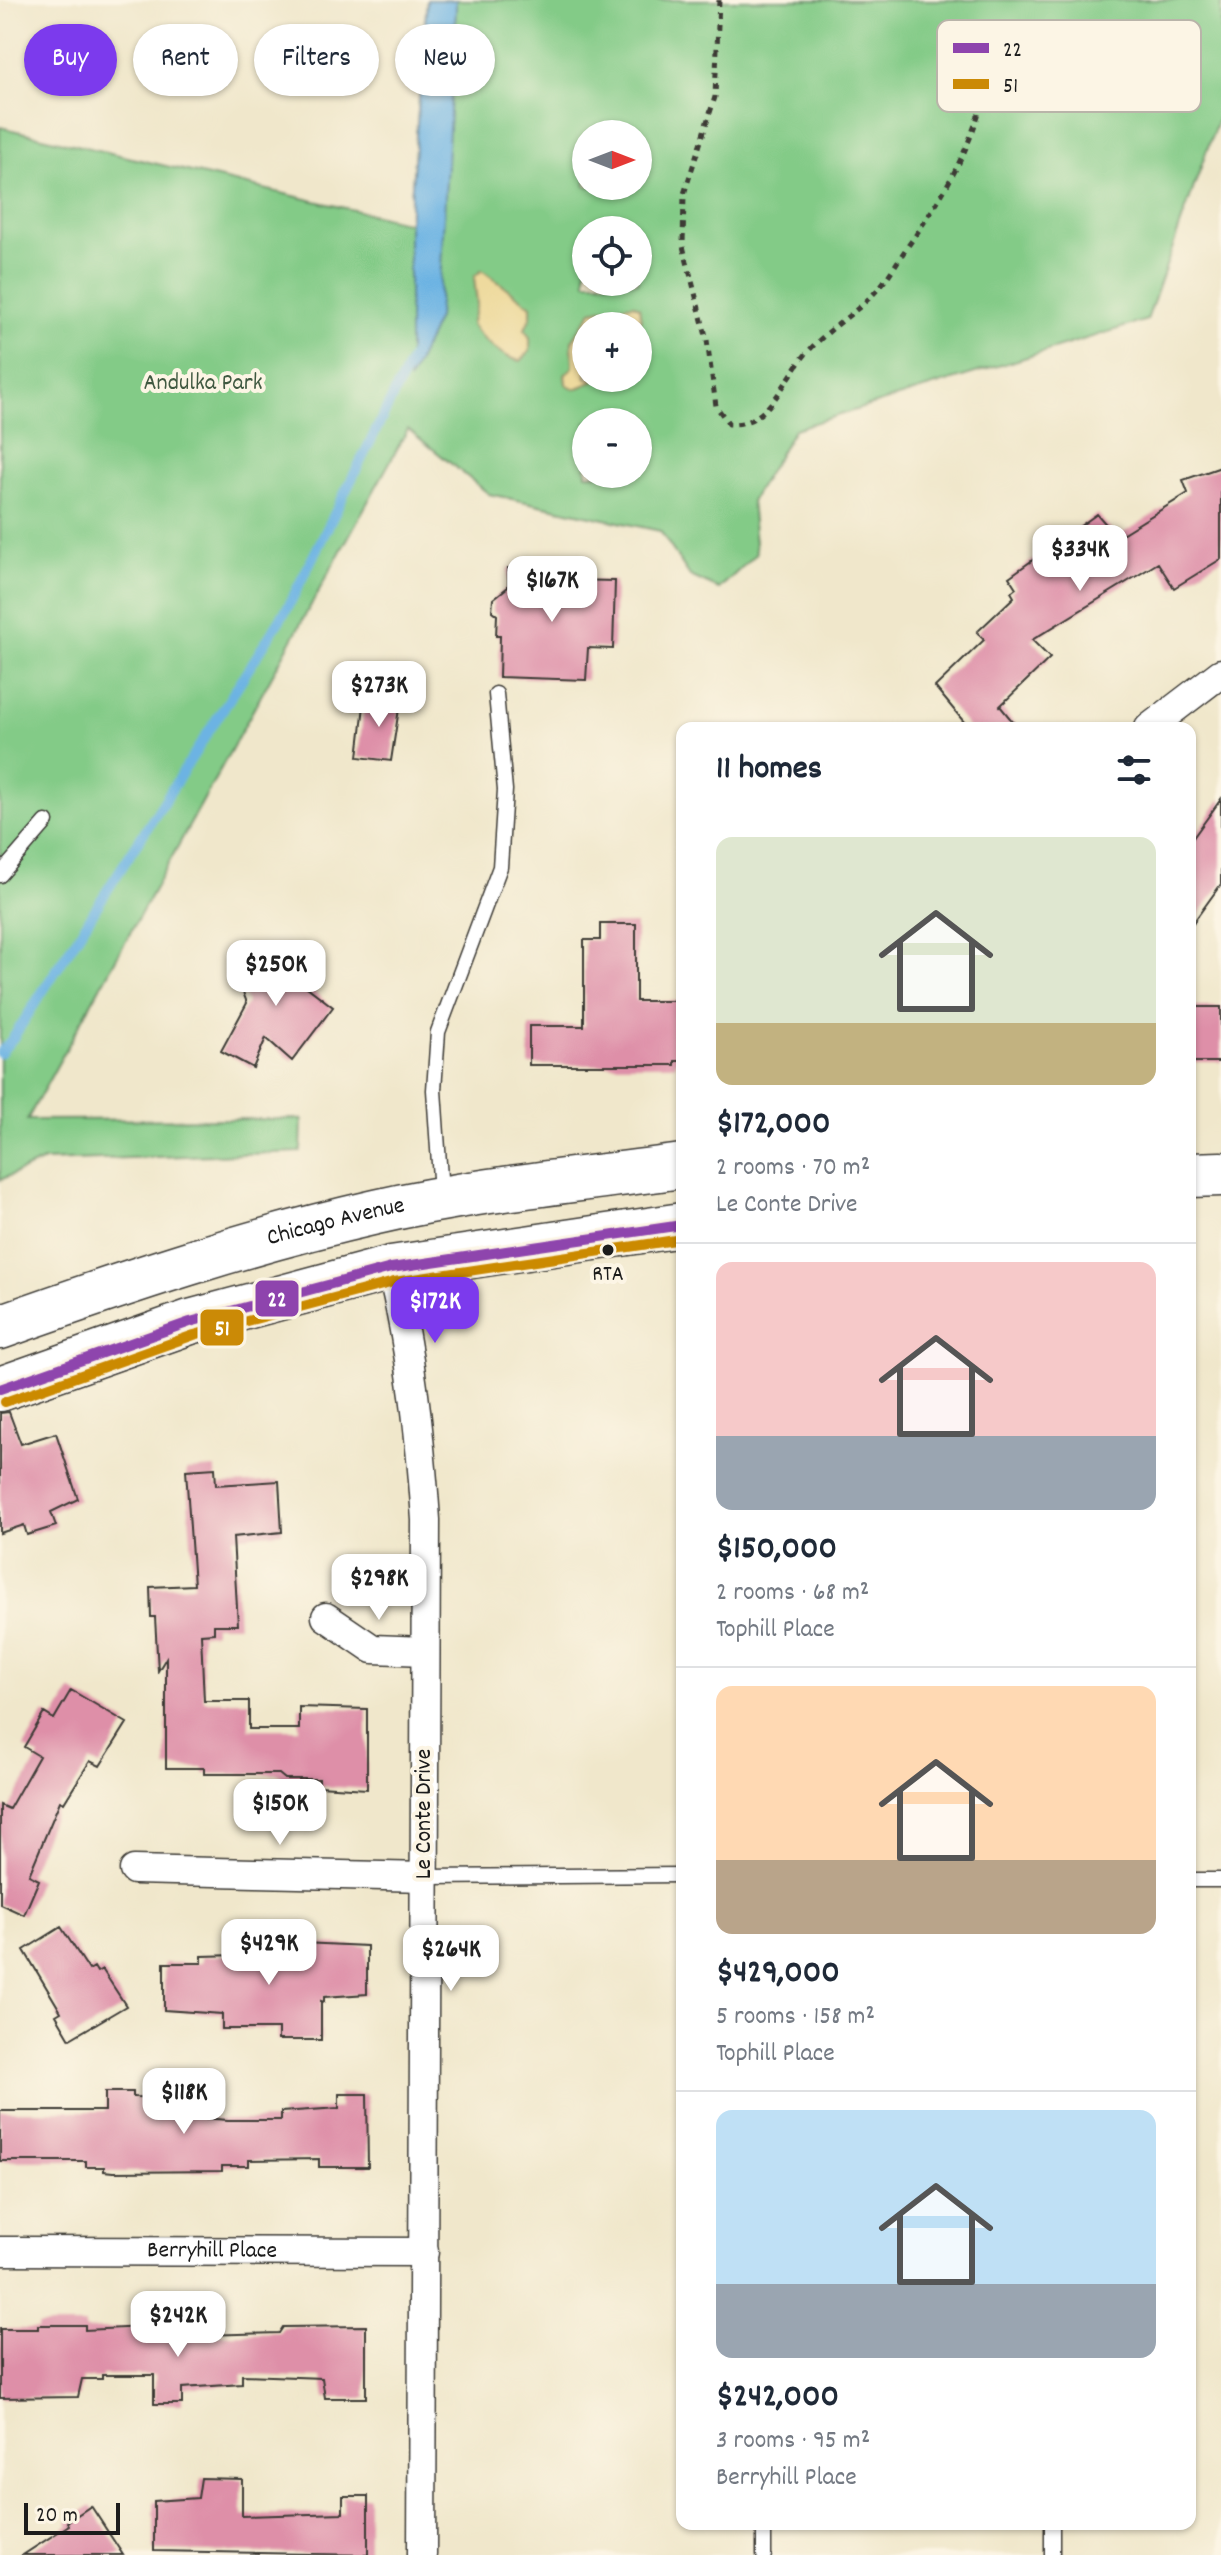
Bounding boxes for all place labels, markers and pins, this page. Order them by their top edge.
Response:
pin: $334K [1024,525,1136,593]
pin: $167K [496,556,608,624]
pin: $273K [323,661,435,729]
pin: $250K [220,940,332,1008]
marker: RTA [600,1242,616,1258]
place label: RTA [592,1260,624,1291]
pin: $172K [379,1277,491,1345]
pin: $298K [323,1554,435,1622]
pin: $150K [224,1779,336,1847]
pin: $429K [213,1919,325,1987]
pin: $264K [395,1925,507,1993]
pin: $118K [128,2068,240,2136]
pin: $242K [122,2291,234,2359]

